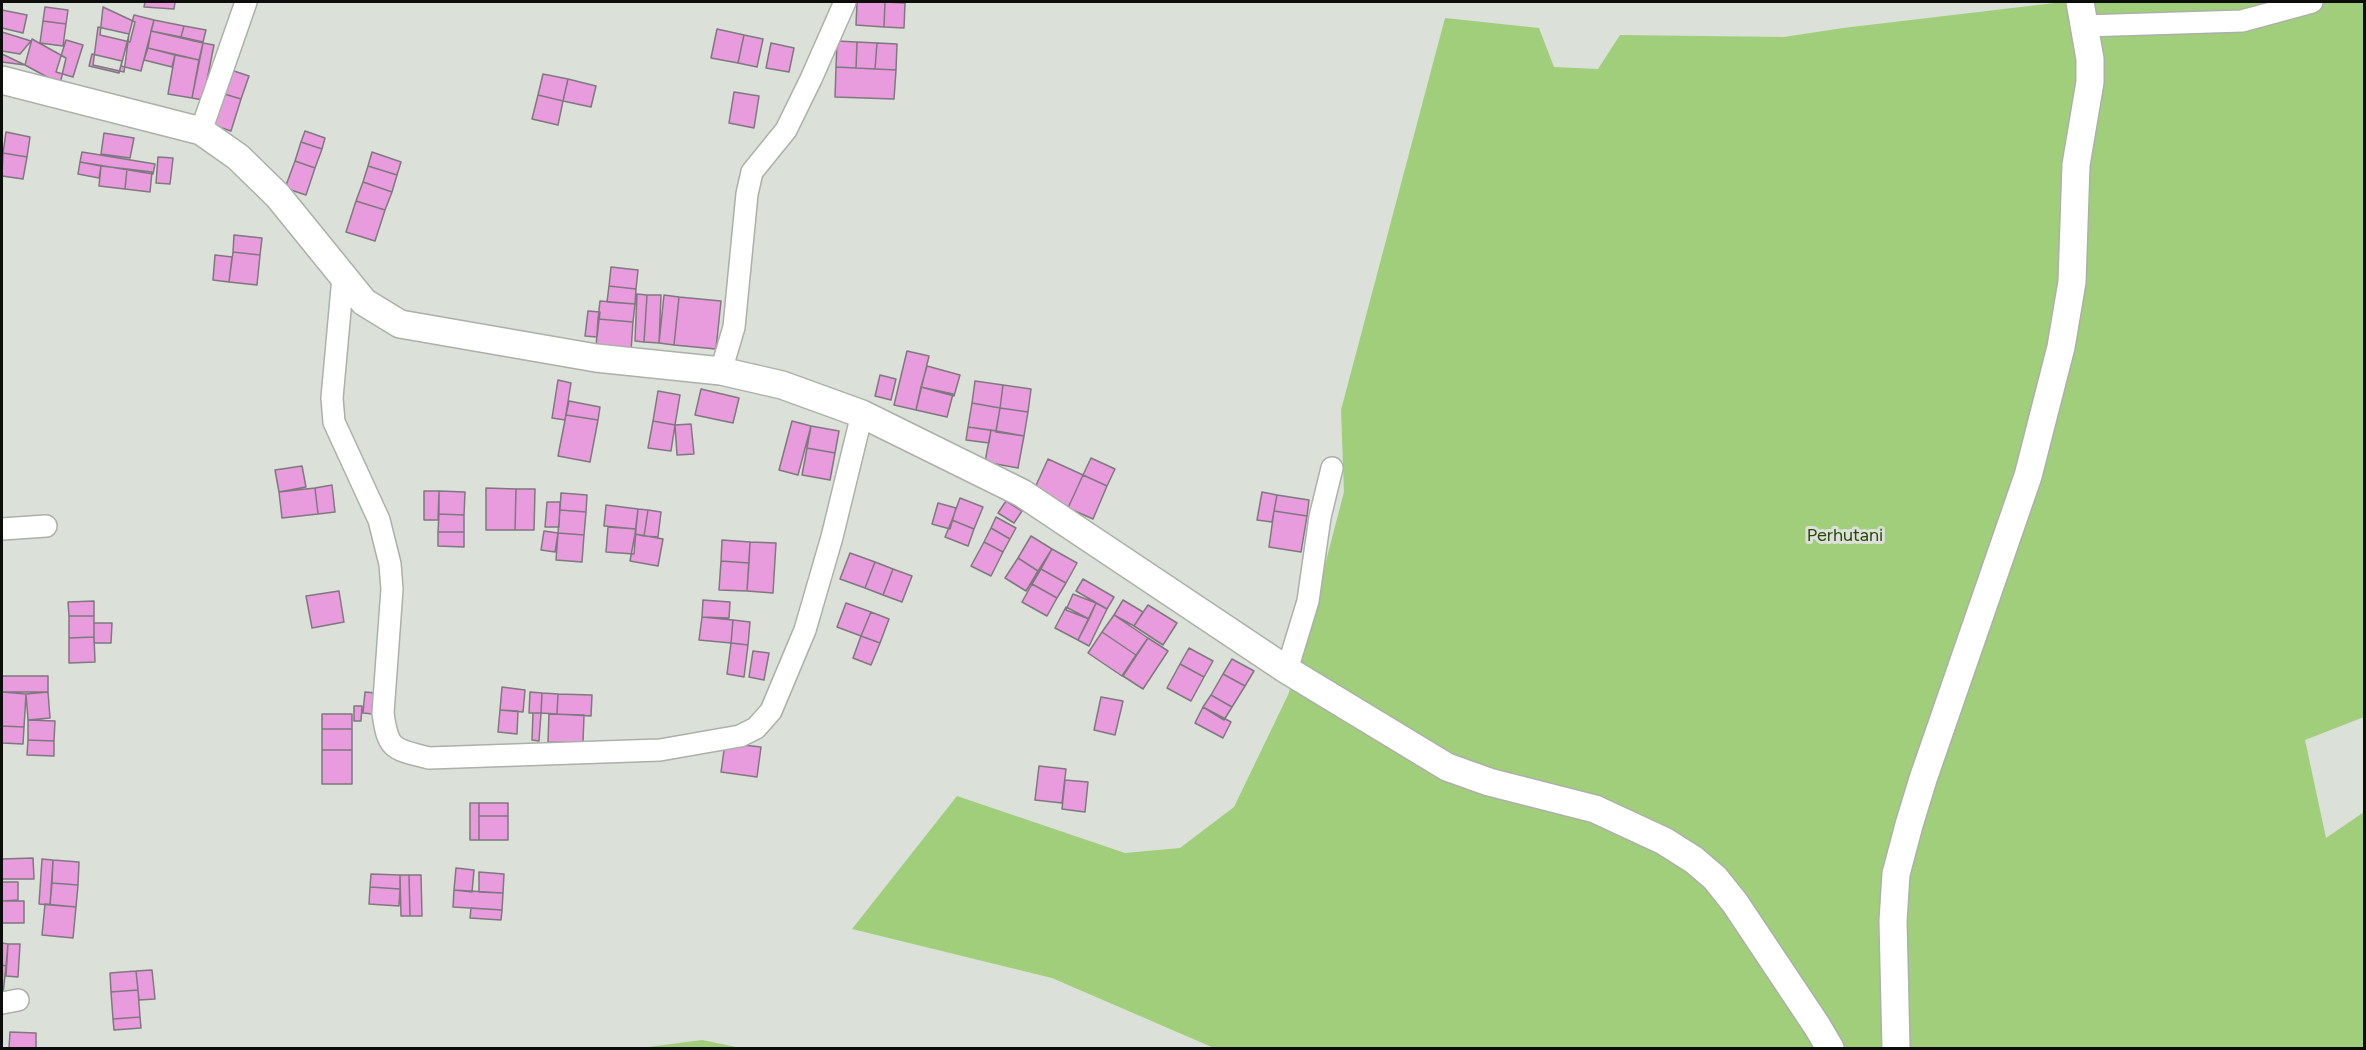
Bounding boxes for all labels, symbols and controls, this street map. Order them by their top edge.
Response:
park label: Perhutani [1807,525,1883,547]

